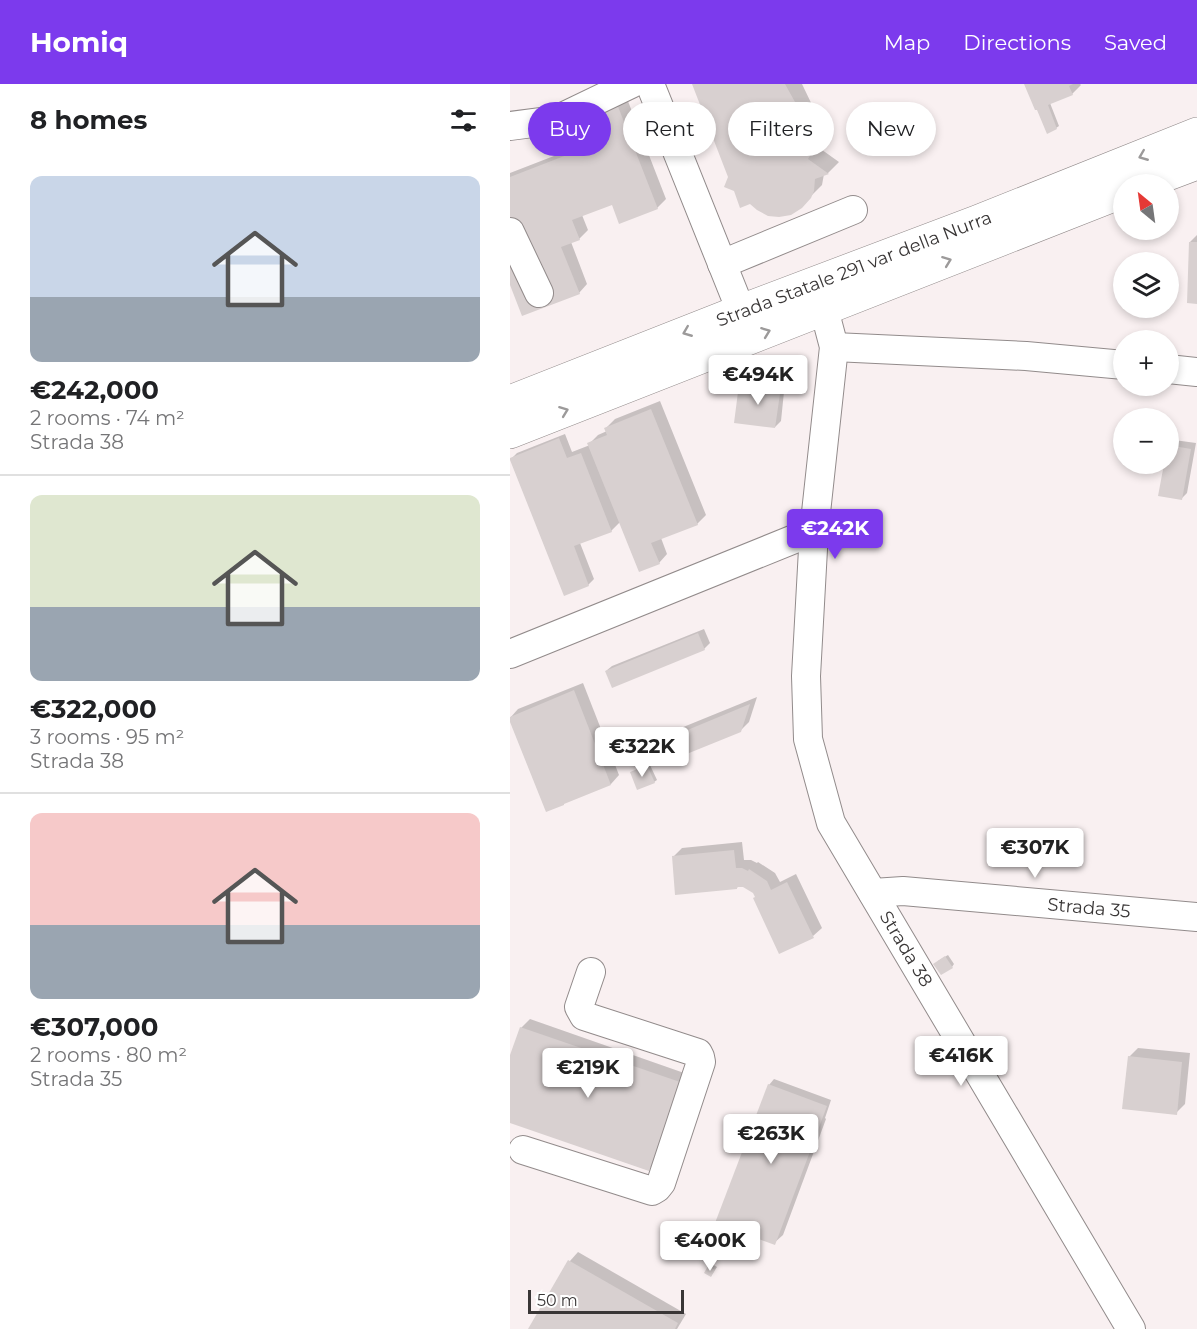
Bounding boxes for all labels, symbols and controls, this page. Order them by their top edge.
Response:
text: Homiq [30,25,128,59]
text: Map [884,30,930,55]
text: Directions [963,30,1071,55]
text: Saved [1104,30,1167,55]
chip: Buy [528,102,611,156]
chip: Rent [623,102,716,156]
chip: Filters [728,102,834,156]
chip: New [846,102,936,156]
text: 8 homes [30,104,147,136]
icon: filters [447,104,480,137]
one-way arrow [1138,149,1149,161]
north arrow [1113,174,1179,240]
map controls [1113,174,1179,474]
street label: Strada Statale 291 var della Nurra [713,206,995,332]
icon: home [201,215,309,323]
button: layers [1113,252,1179,318]
one-way arrow [941,255,952,268]
one-way arrow [682,325,693,338]
one-way arrow [759,327,770,339]
button: + [1113,330,1179,396]
pin: €494K [716,355,800,406]
text: €494K [723,362,793,386]
text: €242,000 [30,374,159,406]
text: 2 rooms · 74 m² [30,406,185,430]
one-way arrow [558,406,569,418]
button: − [1113,408,1179,474]
text: Strada 38 [30,430,124,454]
pin: €242K [793,509,877,560]
text: €242K [801,516,869,540]
icon: home [201,534,309,642]
text: €322,000 [30,693,157,725]
text: 3 rooms · 95 m² [30,725,184,749]
pin: €322K [600,727,684,778]
text: €322K [609,734,675,758]
text: Strada 38 [30,749,124,773]
pin: €307K [993,828,1077,879]
text: €307K [1001,835,1069,859]
icon: home [201,852,309,960]
street label: Strada 35 [1047,893,1131,923]
street label: Strada 38 [875,907,937,991]
text: €307,000 [30,1011,158,1043]
pin: €416K [919,1036,1003,1087]
text: 2 rooms · 80 m² [30,1043,187,1067]
text: €416K [929,1043,993,1067]
pin: €219K [546,1048,630,1099]
text: €219K [556,1055,620,1079]
text: Strada 35 [30,1067,122,1091]
pin: €263K [729,1114,813,1165]
text: €263K [737,1121,805,1145]
pin: €400K [668,1221,752,1272]
text: €400K [674,1228,746,1252]
scale bar [528,1287,684,1314]
text: 50 m [537,1291,578,1310]

